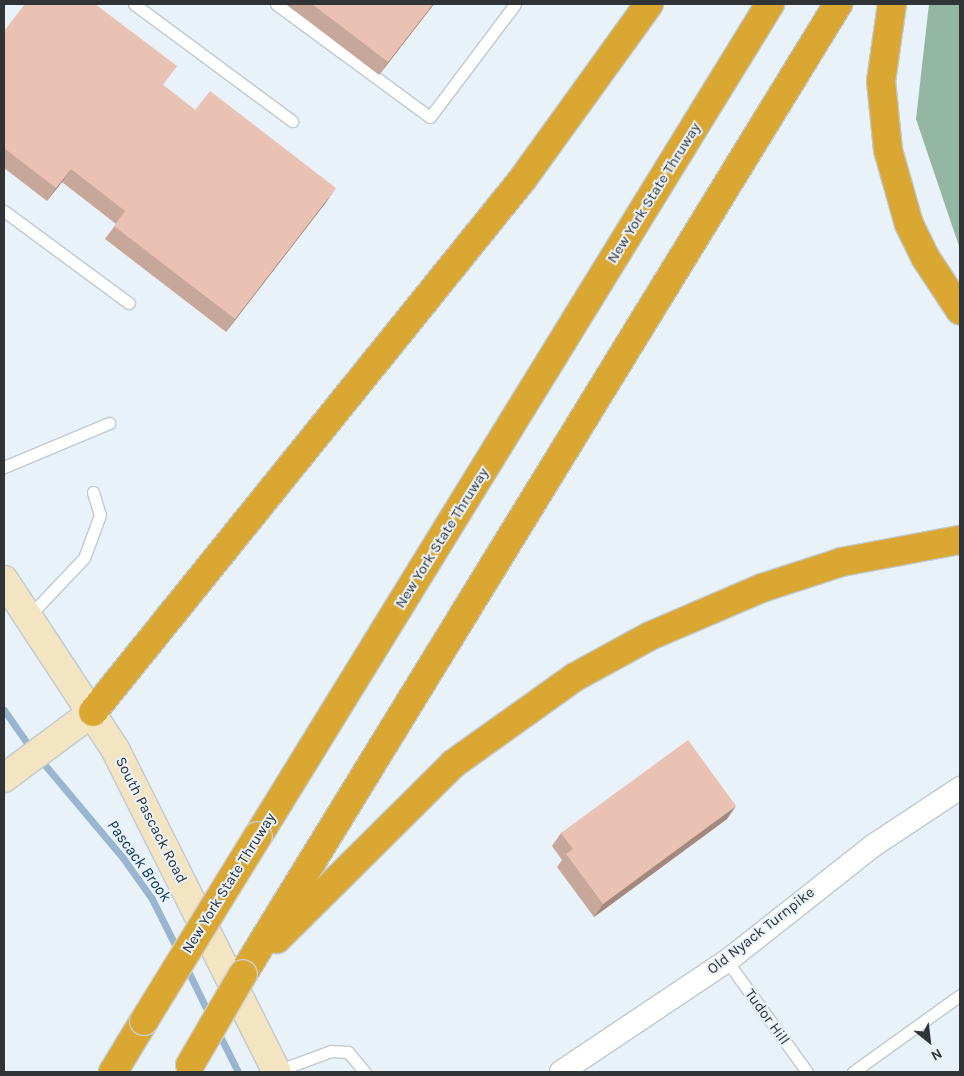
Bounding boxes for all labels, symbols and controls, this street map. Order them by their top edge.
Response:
street label: New York State Thruway [603,119,705,267]
street label: New York State Thruway [391,464,493,612]
street label: South Pascack Road [111,754,191,886]
street label: New York State Thruway [178,809,280,957]
water label: Pascack Brook [103,816,175,906]
street label: Old Nyack Turnpike [704,884,818,978]
street label: Tudor Hill [741,986,793,1048]
north arrow [904,1016,954,1066]
text: N [928,1045,945,1064]

